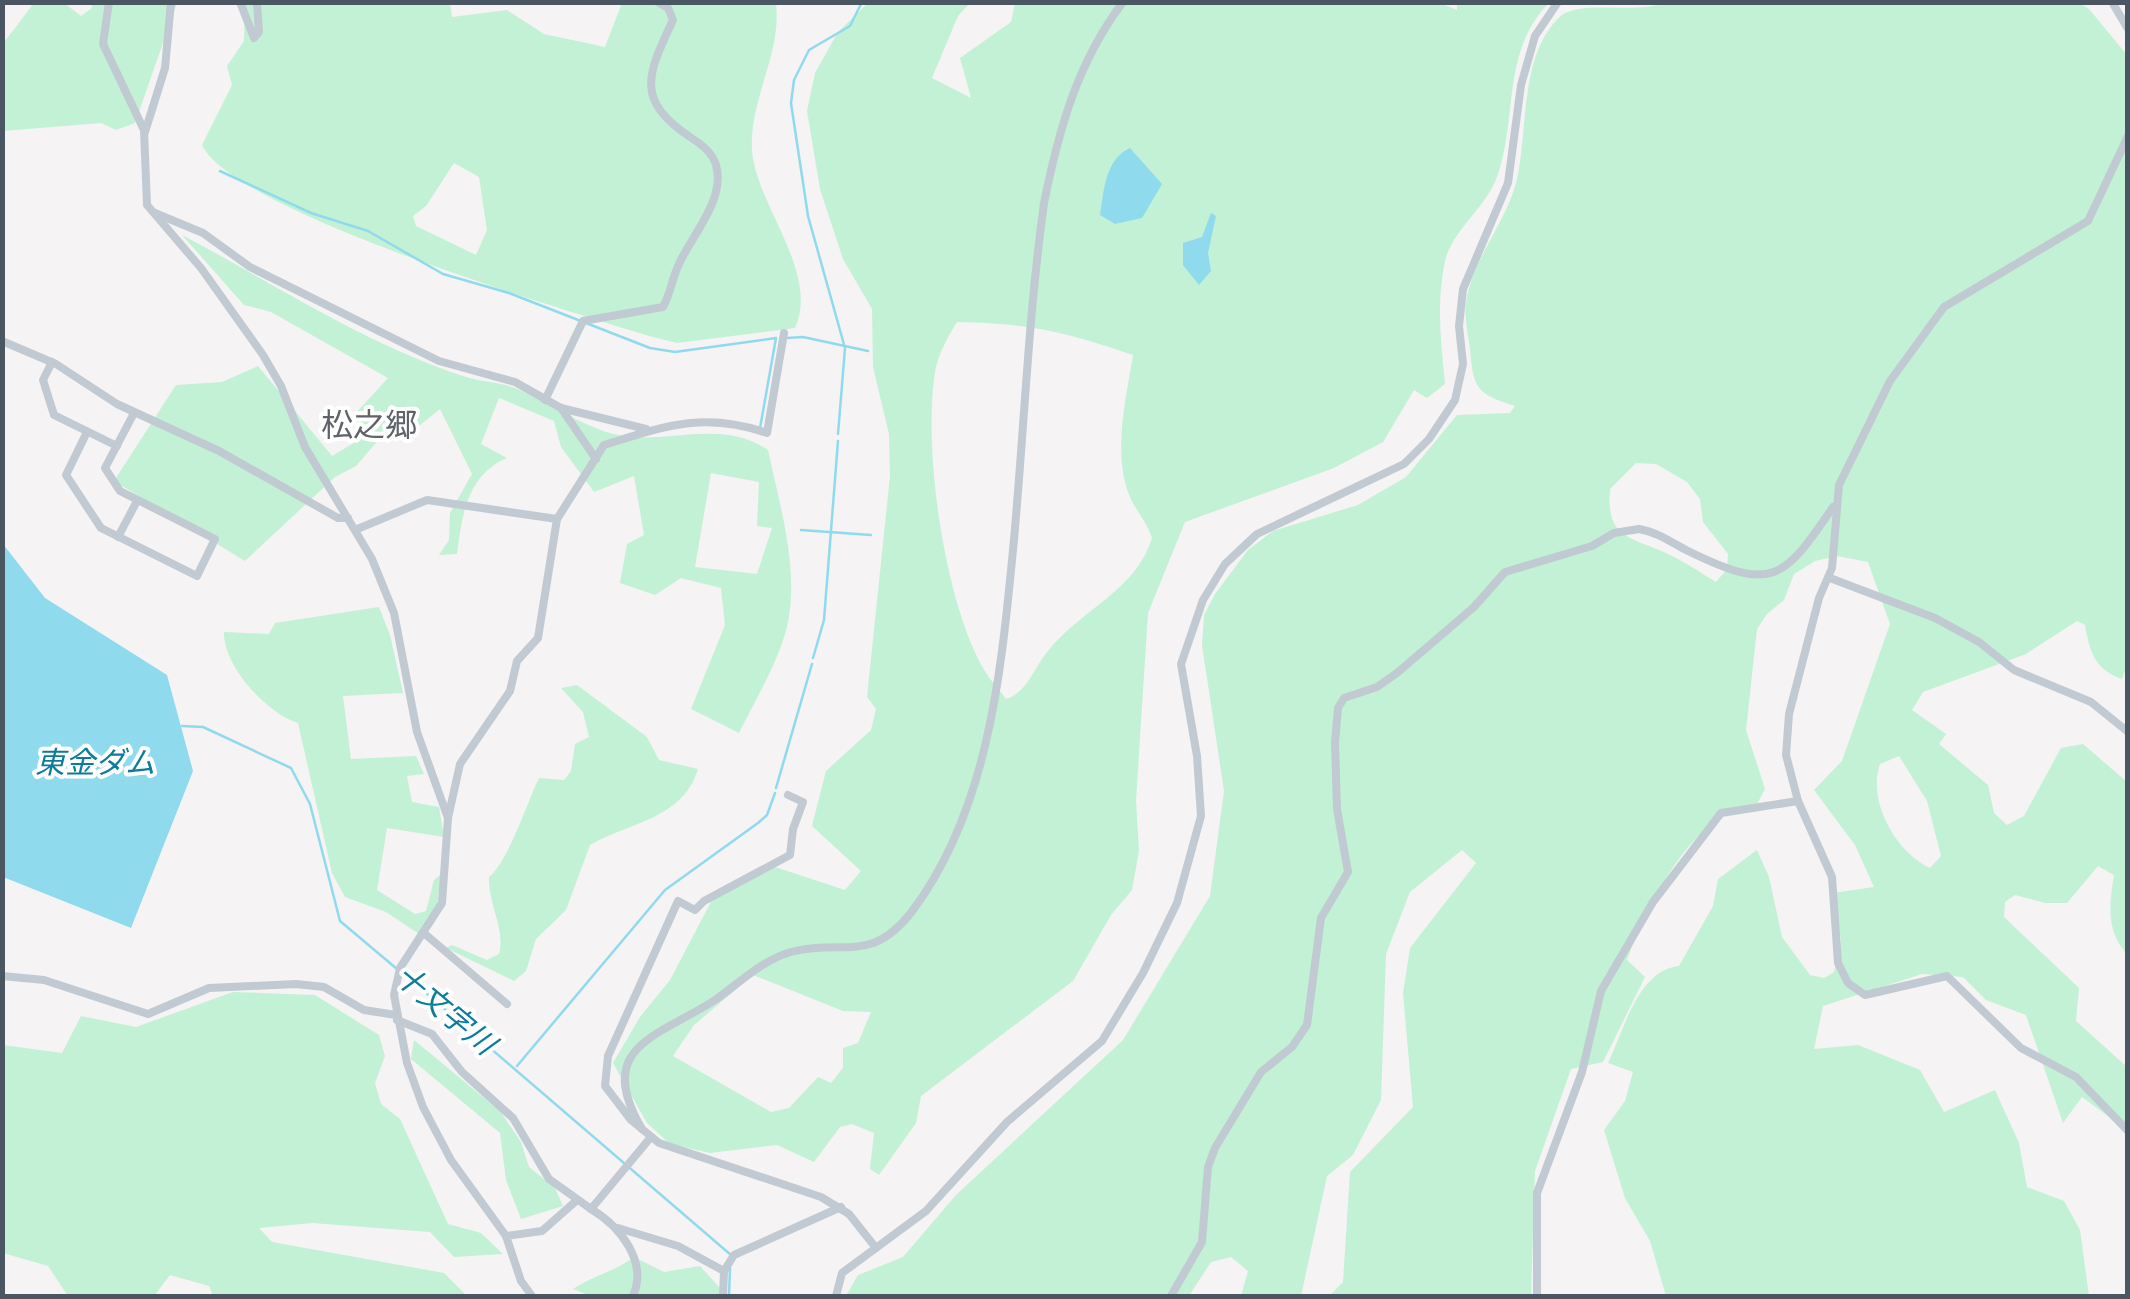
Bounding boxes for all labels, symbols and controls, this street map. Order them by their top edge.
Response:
district label: 松之郷 [321,406,417,444]
water label: 東金ダム [35,745,155,780]
water label: 十文字川 [388,958,505,1064]

